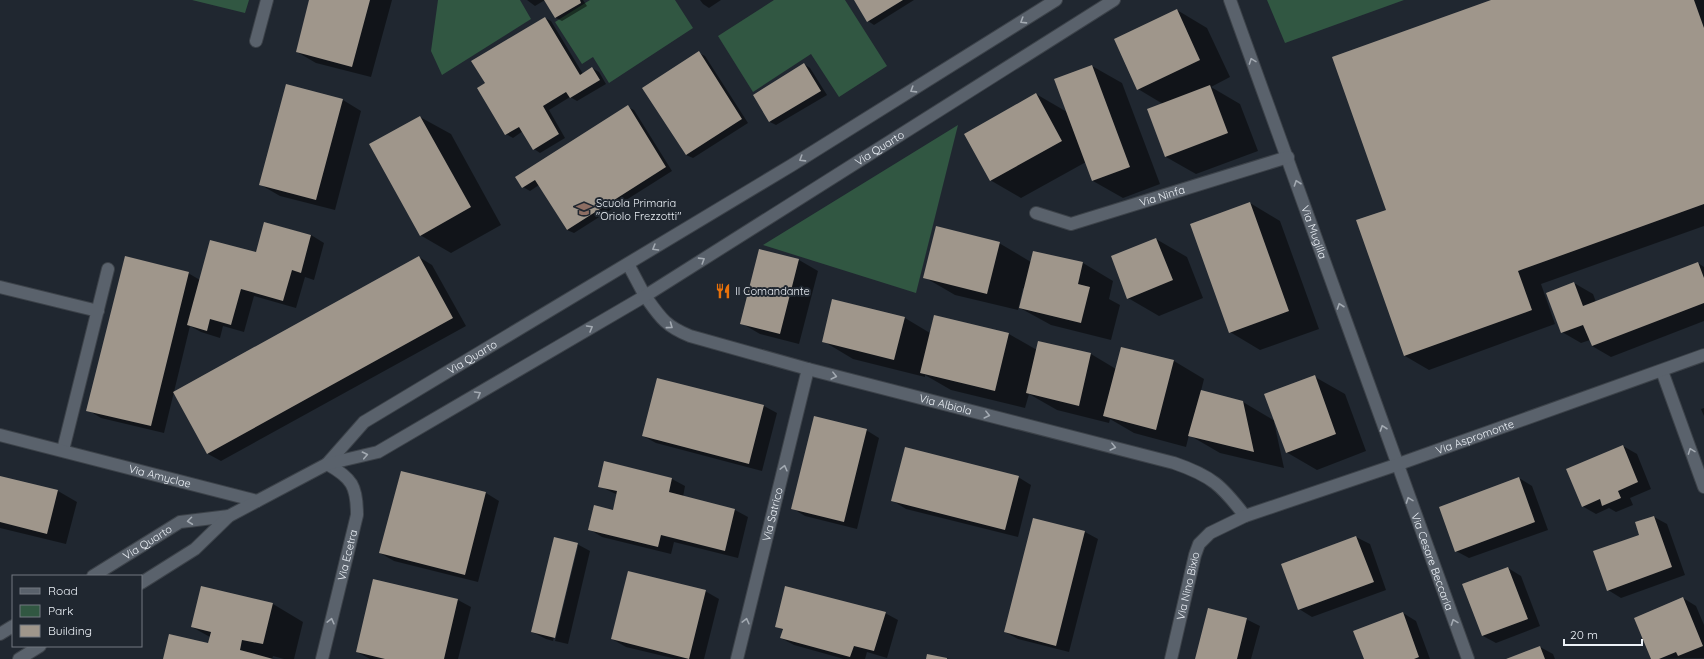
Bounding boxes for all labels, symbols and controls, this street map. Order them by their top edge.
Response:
one-way arrow [1020,16,1027,24]
one-way arrow [1249,58,1257,65]
one-way arrow [910,85,917,93]
street label: Via Quarto [852,127,907,169]
one-way arrow [799,154,806,161]
one-way arrow [1293,180,1302,187]
street label: Via Ninfa [1138,182,1186,209]
place label: Scuola Primaria "Oriolo Frezzotti" [596,196,681,223]
school or university icon: Scuola Primaria "Oriolo Frezzotti" [575,200,593,218]
street label: Via Mugilla [1298,204,1330,261]
one-way arrow [652,243,659,250]
one-way arrow [697,258,704,265]
restaurant icon: Il Comandante [714,282,732,300]
place label: Il Comandante [735,284,810,298]
one-way arrow [1336,302,1345,309]
one-way arrow [665,321,672,328]
one-way arrow [586,325,594,332]
street label: Via Quarto [445,337,500,377]
one-way arrow [830,371,837,380]
one-way arrow [474,391,481,398]
street label: Via Albiola [918,391,973,418]
one-way arrow [983,410,990,419]
street label: Via Aspromonte [1434,416,1516,457]
one-way arrow [1380,425,1388,432]
one-way arrow [1109,443,1116,451]
one-way arrow [1687,447,1695,454]
one-way arrow [361,452,368,460]
street label: Via Amyclae [127,461,192,491]
one-way arrow [779,465,788,472]
street label: Via Satrico [759,486,786,543]
one-way arrow [1406,497,1414,504]
street label: Via Cesare Beccaria [1408,511,1457,612]
one-way arrow [187,516,193,525]
street label: Via Quarto [120,522,175,563]
street label: Via Ecetra [334,528,360,582]
street label: Via Nino Bixio [1173,550,1203,621]
legend [12,575,142,647]
text: Road [48,583,78,598]
text: Park [48,603,73,618]
one-way arrow [327,618,335,624]
one-way arrow [741,618,750,625]
one-way arrow [1450,619,1459,626]
scale bar [1564,621,1642,647]
text: Building [48,623,92,638]
text: 20 m [1570,627,1598,642]

